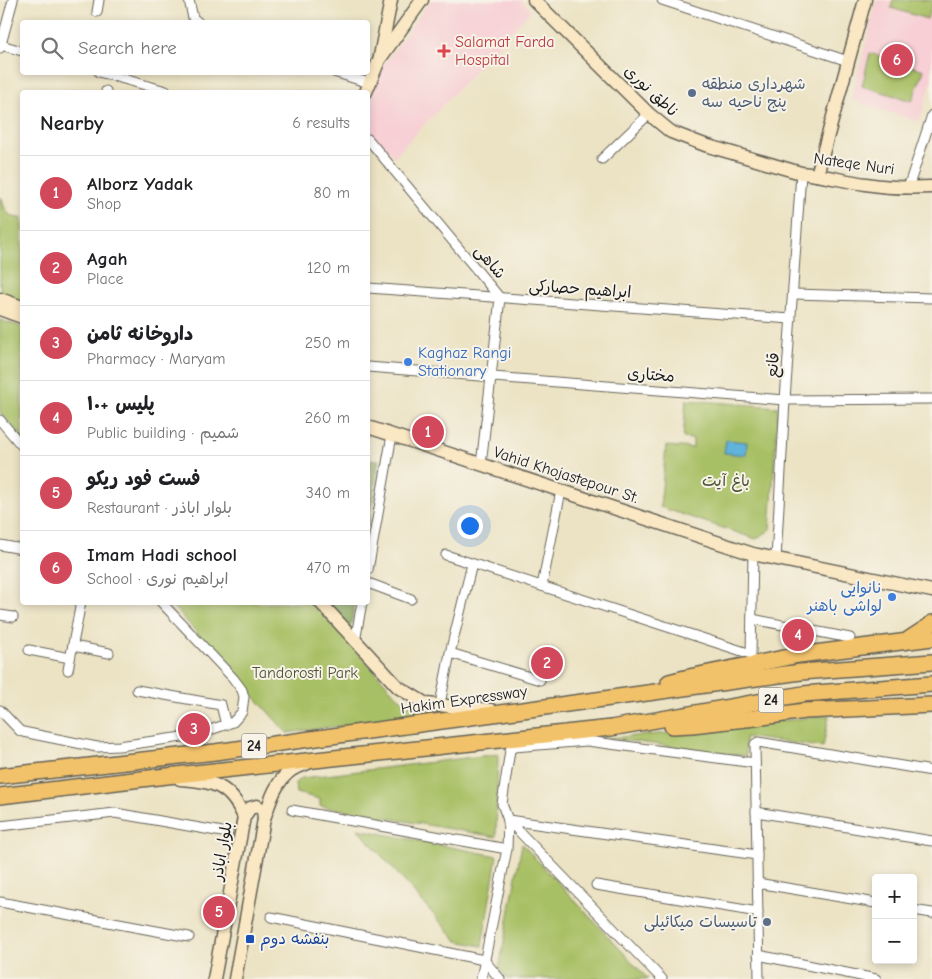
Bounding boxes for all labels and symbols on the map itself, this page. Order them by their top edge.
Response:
place label: Salamat Farda Hospital [455,33,554,69]
pin: 6 [881,41,913,79]
marker: Salamat Farda Hospital [437,44,451,58]
street label: ناطق نوری [620,62,681,121]
place label: شهرداری منطقه پنج ناحیه سه [702,75,806,112]
marker: شهرداری منطقه پنج ناحیه سه [686,87,698,99]
street label: Nateqe Nuri [813,149,895,179]
street label: شاهی [470,242,509,283]
street label: ابراهیم حصارکی [528,276,632,305]
place label: Kaghaz Rangi Stationary [418,344,511,380]
street label: قانع [763,352,785,378]
marker: Kaghaz Rangi Stationary [402,356,414,368]
street label: مختاری [627,364,675,386]
pin: 1 [412,413,444,451]
street label: Vahid Khojastepour St. [491,443,641,507]
park label: باغ آیت [702,472,750,492]
your location [457,513,483,539]
place label: نانوایی لواشی باهنر [806,579,882,616]
marker: نانوایی لواشی باهنر [886,591,898,603]
pin: 4 [782,616,814,654]
pin: 2 [531,644,563,682]
park label: Tandorosti Park [252,664,358,682]
street label: Hakim Expressway [400,682,529,718]
road number: 24 [758,688,784,712]
pin: 3 [178,710,210,748]
road number: 24 [242,734,266,758]
street label: بلوار اباذر [208,820,237,884]
pin: 5 [203,893,235,931]
place label: تاسیسات میکائیلی [644,913,757,932]
marker: تاسیسات میکائیلی [761,916,773,928]
place label: بنفشه دوم [260,930,329,951]
marker: بنفشه دوم [244,933,256,945]

